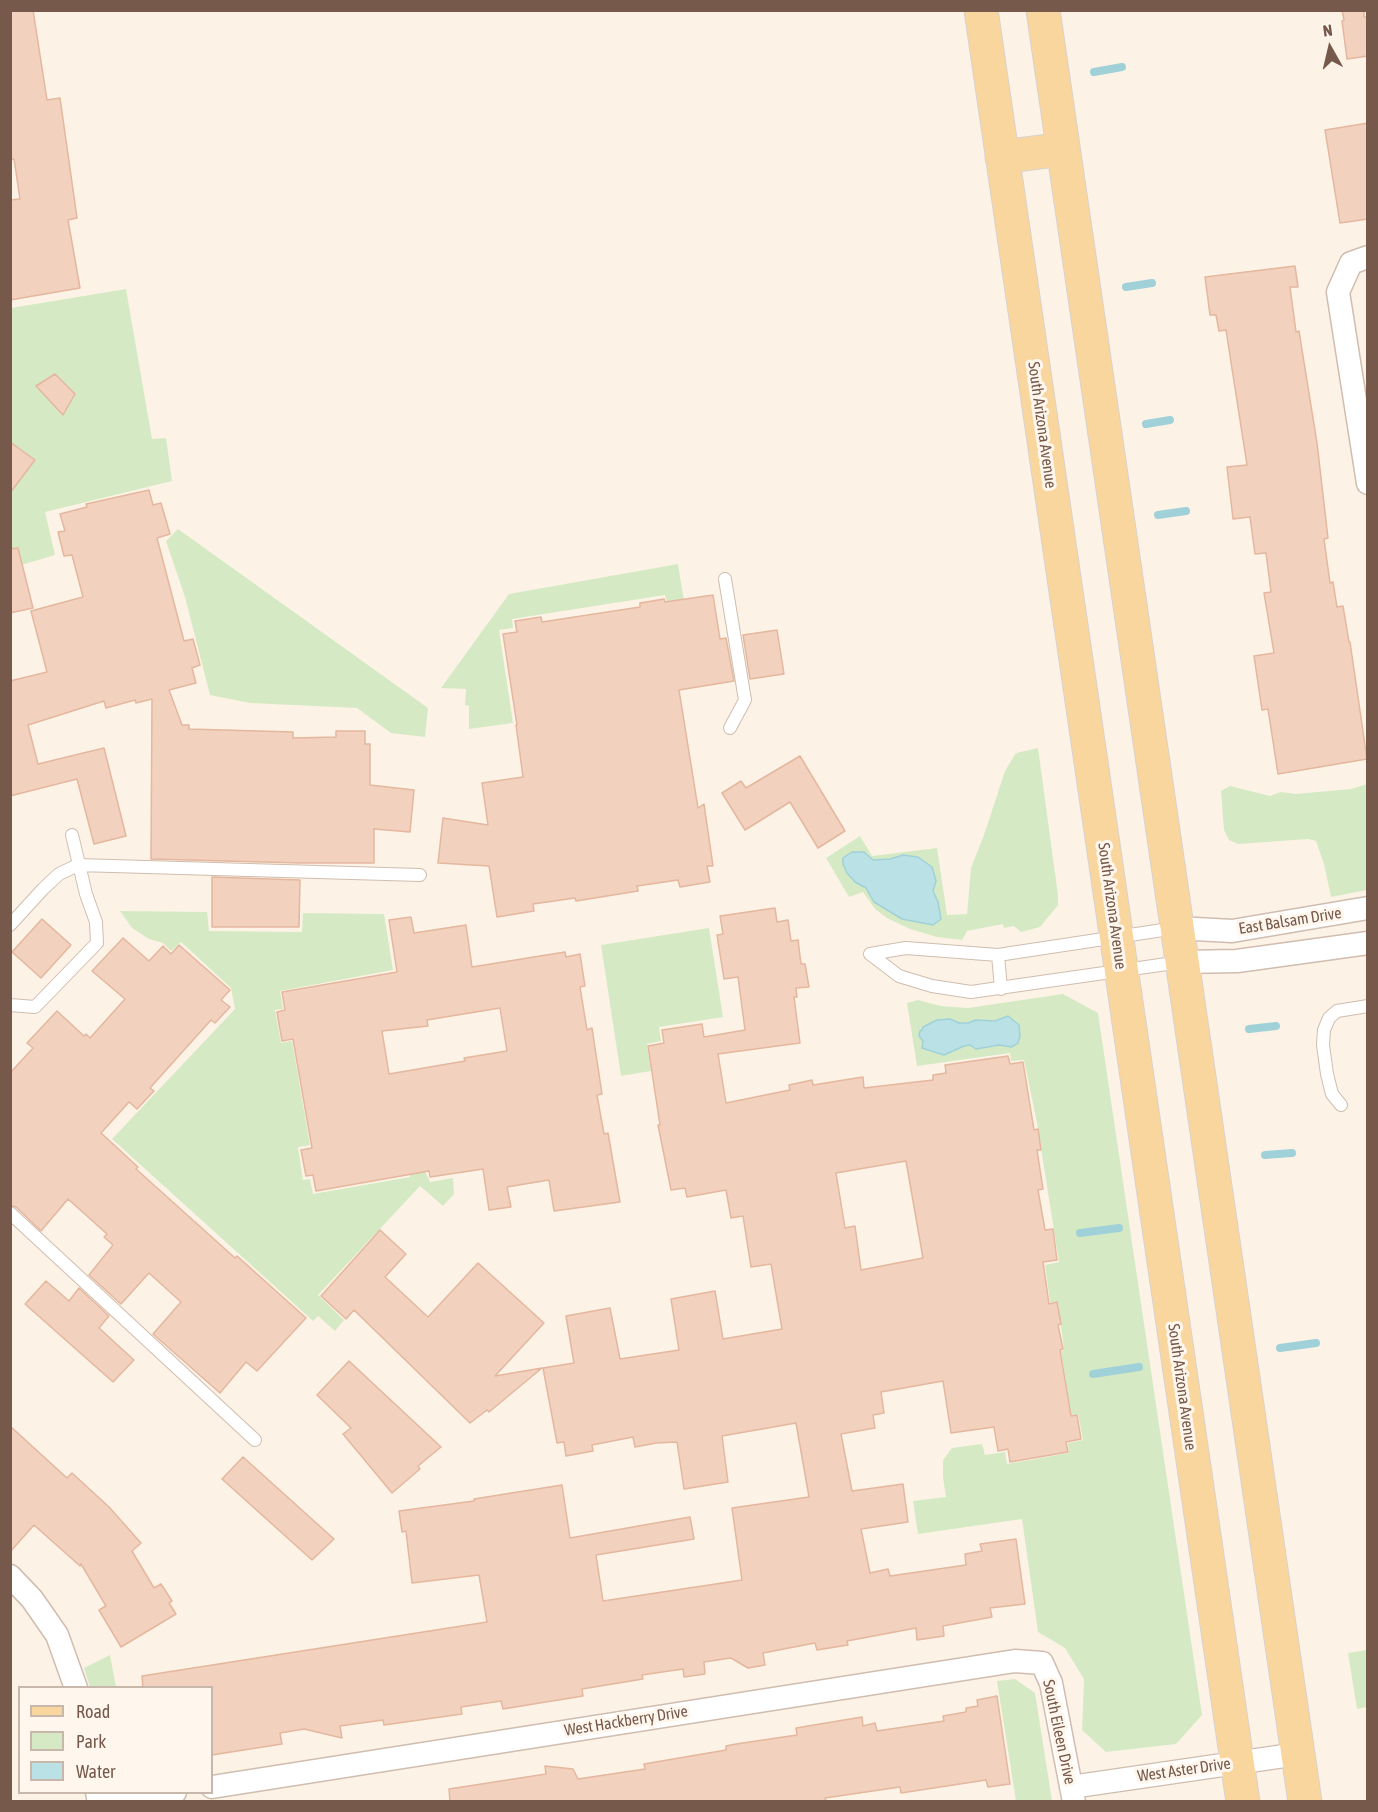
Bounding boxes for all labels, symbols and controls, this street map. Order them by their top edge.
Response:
north arrow [1300,18,1360,78]
text: N [1322,21,1333,40]
street label: South Arizona Avenue [1024,361,1060,489]
street label: South Arizona Avenue [1094,842,1130,970]
street label: East Balsam Drive [1237,903,1343,939]
street label: South Arizona Avenue [1164,1323,1200,1451]
street label: South Eileen Drive [1039,1678,1079,1786]
legend [18,1686,213,1794]
text: Road [76,1701,110,1722]
street label: West Hackberry Drive [563,1702,689,1740]
text: Park [76,1731,106,1752]
street label: West Aster Drive [1136,1754,1232,1786]
text: Water [76,1761,115,1782]

